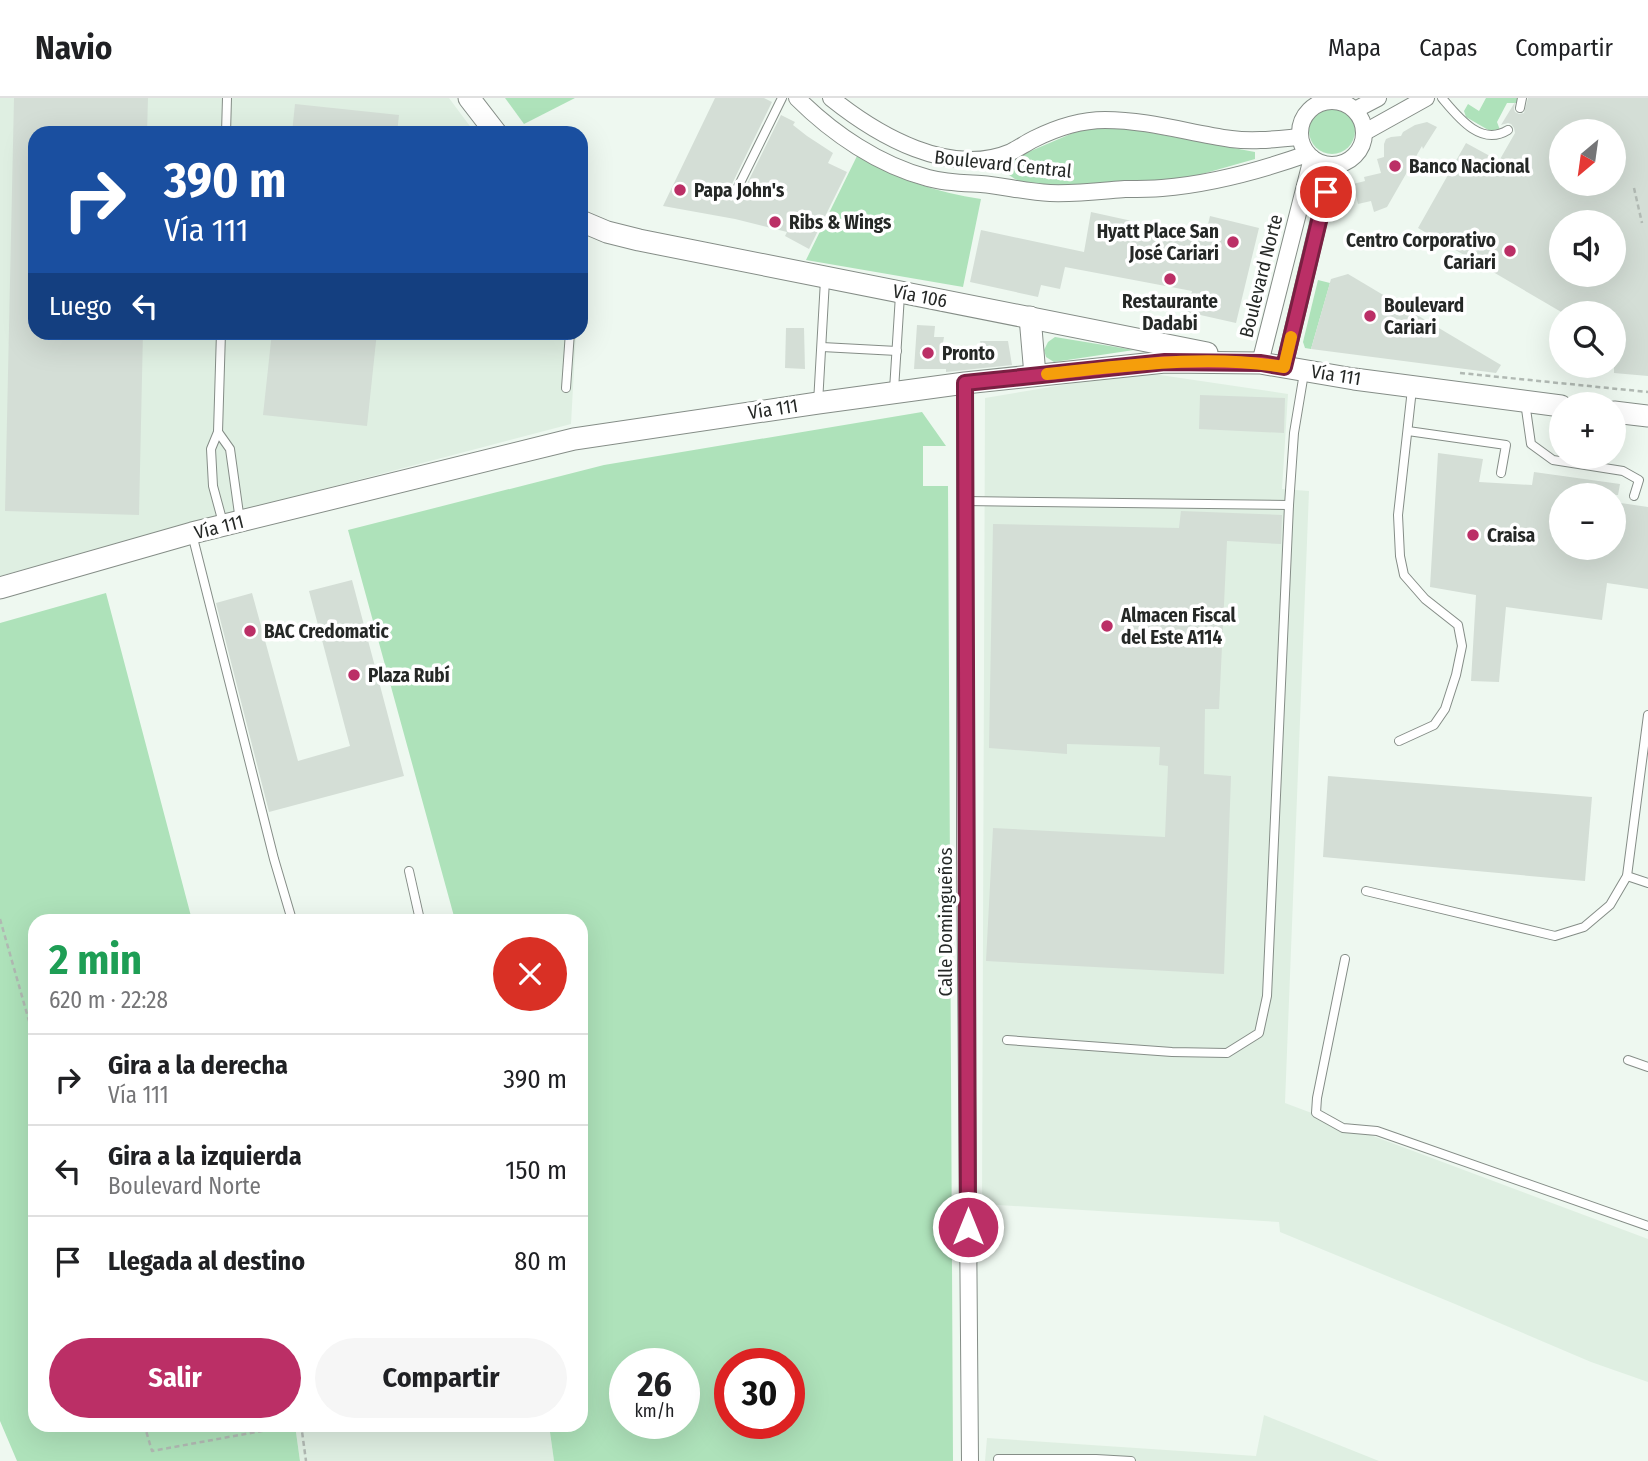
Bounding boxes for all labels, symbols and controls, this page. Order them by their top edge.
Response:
text: Navio [35,28,112,68]
text: Mapa [1328,34,1381,62]
text: Capas [1419,34,1477,62]
text: Compartir [1515,34,1613,62]
north arrow [1549,119,1626,196]
map controls [1549,119,1626,560]
street label: Boulevard Central [933,145,1073,183]
text: 390 m [164,151,286,210]
icon: right [49,154,140,245]
place label: Banco Nacional [1409,155,1530,178]
marker: Banco Nacional [1387,158,1403,174]
pin [1296,162,1356,222]
icon: arrive [1307,173,1345,211]
place label: Papa John's [694,179,785,202]
marker: Papa John's [672,182,688,198]
button: sound [1549,210,1626,287]
text: Vía 111 [164,211,248,249]
place label: Ribs & Wings [789,211,892,234]
street label: Boulevard Norte [1235,212,1287,340]
marker: Ribs & Wings [767,214,783,230]
place label: Hyatt Place San José Cariari [1097,220,1219,265]
place label: Centro Corporativo Cariari [1346,229,1496,274]
marker: Hyatt Place San José Cariari [1225,234,1241,250]
marker: Centro Corporativo Cariari [1502,243,1518,259]
marker: Restaurante Dadabi [1162,271,1178,287]
street label: Vía 106 [891,279,949,313]
icon: left [126,287,164,325]
place label: Restaurante Dadabi [1122,290,1218,335]
text: Luego [49,291,112,322]
place label: Boulevard Cariari [1384,294,1464,339]
button: search [1549,301,1626,378]
marker: Boulevard Cariari [1362,308,1378,324]
place label: Pronto [942,342,995,365]
marker: Pronto [920,345,936,361]
street label: Vía 111 [1309,360,1363,390]
button: + [1549,392,1626,469]
street label: Vía 111 [746,394,800,424]
button: − [1549,483,1626,560]
street label: Vía 111 [192,510,246,544]
place label: Craisa [1487,524,1535,547]
marker: Craisa [1465,527,1481,543]
place label: Almacen Fiscal del Este A114 [1120,604,1236,649]
marker: Almacen Fiscal del Este A114 [1099,618,1115,634]
place label: BAC Credomatic [264,620,389,643]
marker: BAC Credomatic [242,623,258,639]
place label: Plaza Rubí [368,664,450,687]
marker: Plaza Rubí [346,667,362,683]
street label: Calle Domingueños [934,848,957,997]
text: 2 min [49,935,142,985]
button: close [493,937,567,1011]
text: 620 m · 22:28 [49,986,168,1014]
text: Gira a la derecha [108,1050,288,1081]
icon: right [49,1061,87,1099]
text: 390 m [503,1064,567,1095]
text: Vía 111 [108,1081,169,1109]
text: Gira a la izquierda [108,1141,302,1172]
icon: left [49,1152,87,1190]
text: 150 m [505,1155,567,1186]
text: Boulevard Norte [108,1172,261,1200]
position arrow [931,1190,1005,1264]
icon: arrive [49,1243,87,1281]
text: Llegada al destino [108,1246,305,1277]
text: 80 m [514,1246,567,1277]
button: Salir [49,1338,301,1418]
button: Compartir [315,1338,567,1418]
speed limit sign: 30 [714,1348,805,1439]
text: 26 [637,1363,672,1405]
text: km/h [634,1400,675,1422]

